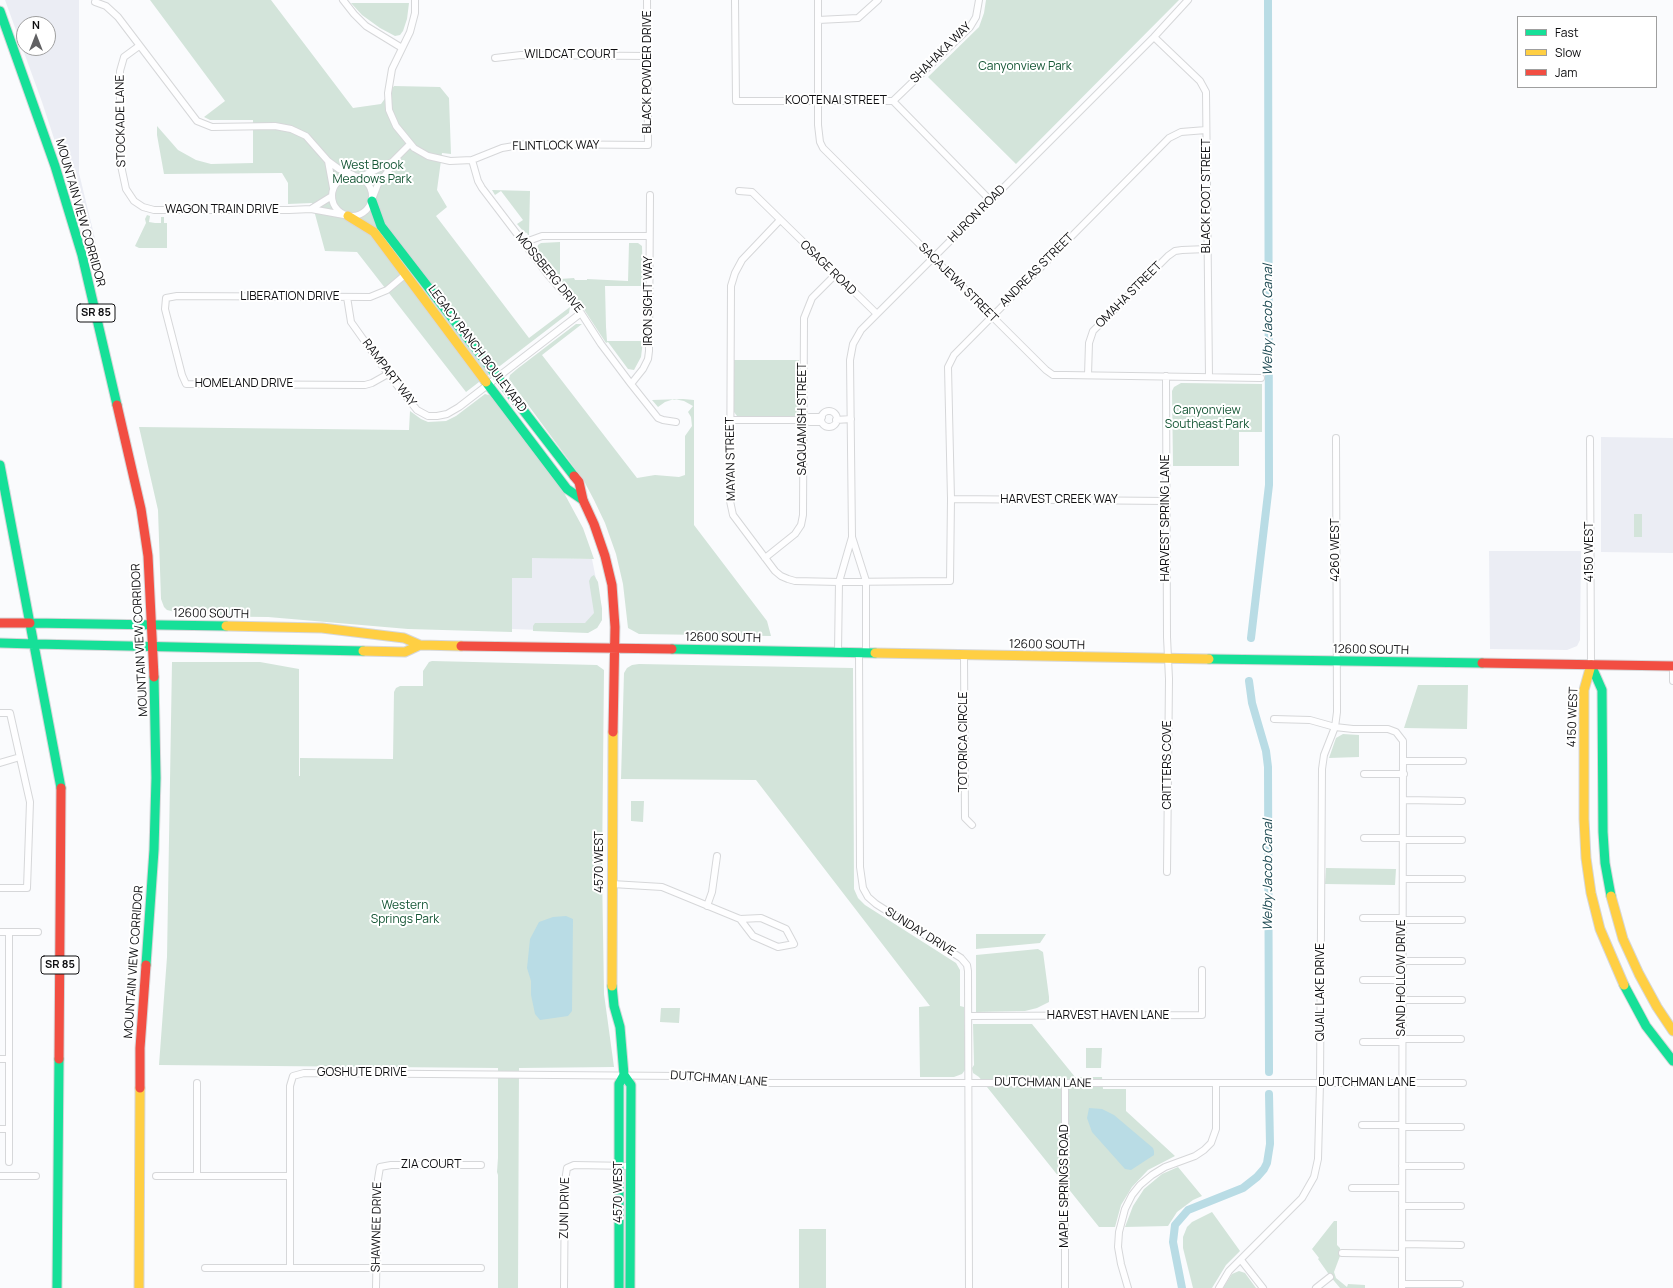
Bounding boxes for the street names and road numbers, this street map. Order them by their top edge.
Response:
street label: BLACK POWDER DRIVE [641,10,655,134]
street label: SHAHAKA WAY [908,20,974,86]
street label: WILDCAT COURT [524,48,618,62]
street label: STOCKADE LANE [113,75,129,167]
street label: KOOTENAI STREET [785,94,887,108]
street label: MOUNTAIN VIEW CORRIDOR [52,137,108,289]
street label: FLINTLOCK WAY [512,138,600,154]
street label: BLACK FOOT STREET [1200,139,1214,253]
street label: HURON ROAD [945,182,1009,246]
street label: WAGON TRAIN DRIVE [165,203,279,217]
street label: MOSSBERG DRIVE [512,230,586,316]
street label: ANDREAS STREET [997,230,1077,310]
street label: OSAGE ROAD [797,238,859,298]
street label: SACAJEWA STREET [915,240,1001,326]
street label: IRON SIGHT WAY [642,256,656,346]
street label: OMAHA STREET [1093,259,1165,331]
street label: LEGACY RANCH BOULEVARD [425,283,529,415]
street label: LIBERATION DRIVE [240,290,340,304]
road number: SR 85 [77,304,115,322]
street label: RAMPART WAY [359,336,419,410]
street label: SAQUAMISH STREET [796,363,810,475]
street label: HOMELAND DRIVE [195,377,293,391]
street label: MAYAN STREET [723,417,739,501]
street label: HARVEST SPRING LANE [1159,455,1173,581]
street label: HARVEST CREEK WAY [1000,493,1118,507]
street label: 4260 WEST [1329,518,1343,582]
street label: 4150 WEST [1583,522,1597,582]
street label: MOUNTAIN VIEW CORRIDOR [129,563,151,717]
street label: 12600 SOUTH [173,606,249,622]
street label: 12600 SOUTH [685,630,761,646]
street label: 12600 SOUTH [1009,637,1085,653]
street label: 12600 SOUTH [1333,642,1409,658]
street label: 4150 WEST [1565,686,1581,748]
street label: TOTORICA CIRCLE [957,692,971,792]
street label: CRITTERS COVE [1161,720,1175,810]
street label: 4570 WEST [593,831,607,893]
street label: MOUNTAIN VIEW CORRIDOR [121,885,147,1039]
street label: SUNDAY DRIVE [882,905,958,959]
street label: SAND HOLLOW DRIVE [1395,919,1409,1037]
street label: QUAIL LAKE DRIVE [1314,943,1328,1041]
road number: SR 85 [41,956,79,974]
street label: HARVEST HAVEN LANE [1047,1009,1169,1023]
street label: GOSHUTE DRIVE [317,1066,407,1080]
street label: DUTCHMAN LANE [670,1068,768,1090]
street label: DUTCHMAN LANE [994,1075,1092,1091]
street label: DUTCHMAN LANE [1318,1076,1416,1090]
street label: MAPLE SPRINGS ROAD [1058,1124,1072,1248]
street label: ZIA COURT [401,1158,461,1172]
street label: 4570 WEST [612,1161,626,1223]
street label: ZUNI DRIVE [557,1177,573,1239]
street label: SHAWNEE DRIVE [369,1182,385,1272]

